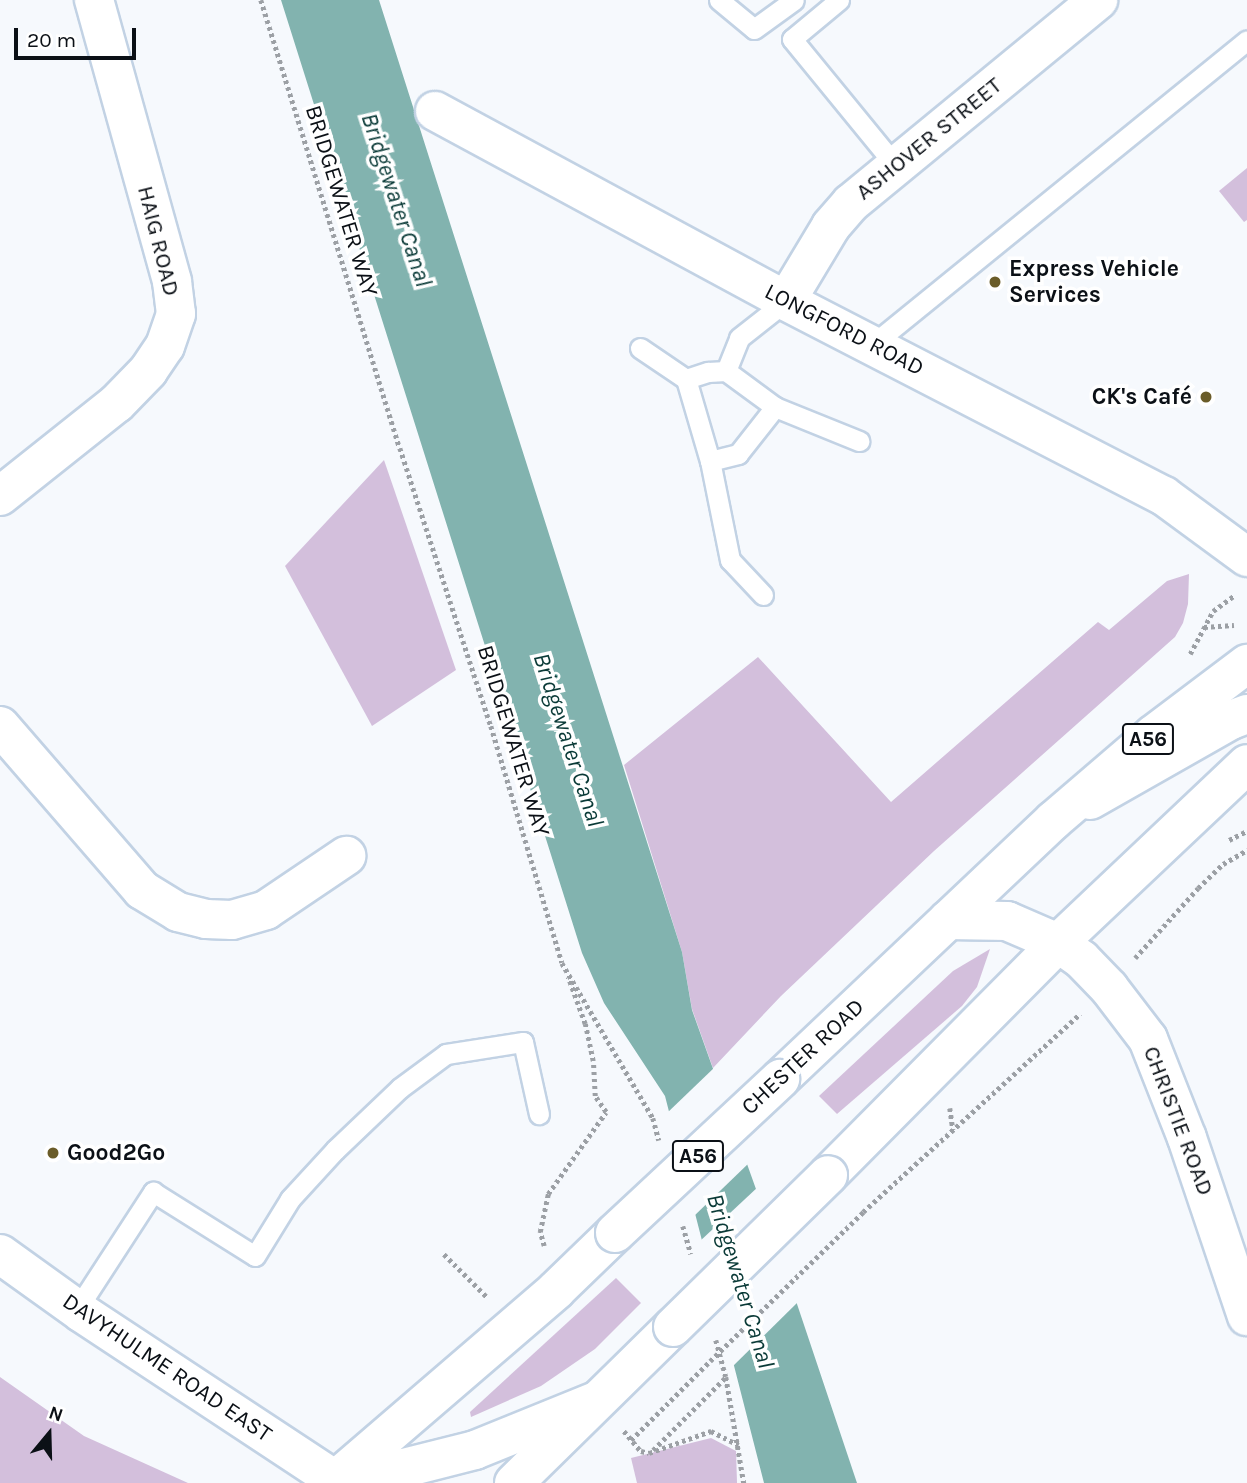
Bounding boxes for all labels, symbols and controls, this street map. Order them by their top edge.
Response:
scale bar [18,14,140,58]
text: 20 m [27,28,76,52]
street label: ASHOVER STREET [851,72,1007,206]
street label: BRIDGEWATER WAY [299,102,383,300]
water label: Bridgewater Canal [354,109,438,291]
street label: HAIG ROAD [131,183,185,299]
place label: Express Vehicle Services [1009,255,1179,309]
marker: Express Vehicle Services [987,274,1003,290]
street label: LONGFORD ROAD [760,278,928,382]
place label: CK's Café [1092,383,1192,411]
marker: CK's Café [1198,389,1214,405]
street label: BRIDGEWATER WAY [471,642,555,840]
water label: Bridgewater Canal [526,649,610,831]
road number: A56 [1122,722,1174,756]
street label: CHESTER ROAD [736,993,870,1121]
street label: CHRISTIE ROAD [1137,1043,1219,1199]
road number: A56 [672,1138,724,1174]
place label: Good2Go [67,1139,165,1167]
marker: Good2Go [45,1145,61,1161]
water label: Bridgewater Canal [700,1190,780,1372]
street label: DAVYHULME ROAD EAST [57,1288,277,1448]
north arrow [14,1399,84,1469]
text: N [46,1402,66,1427]

